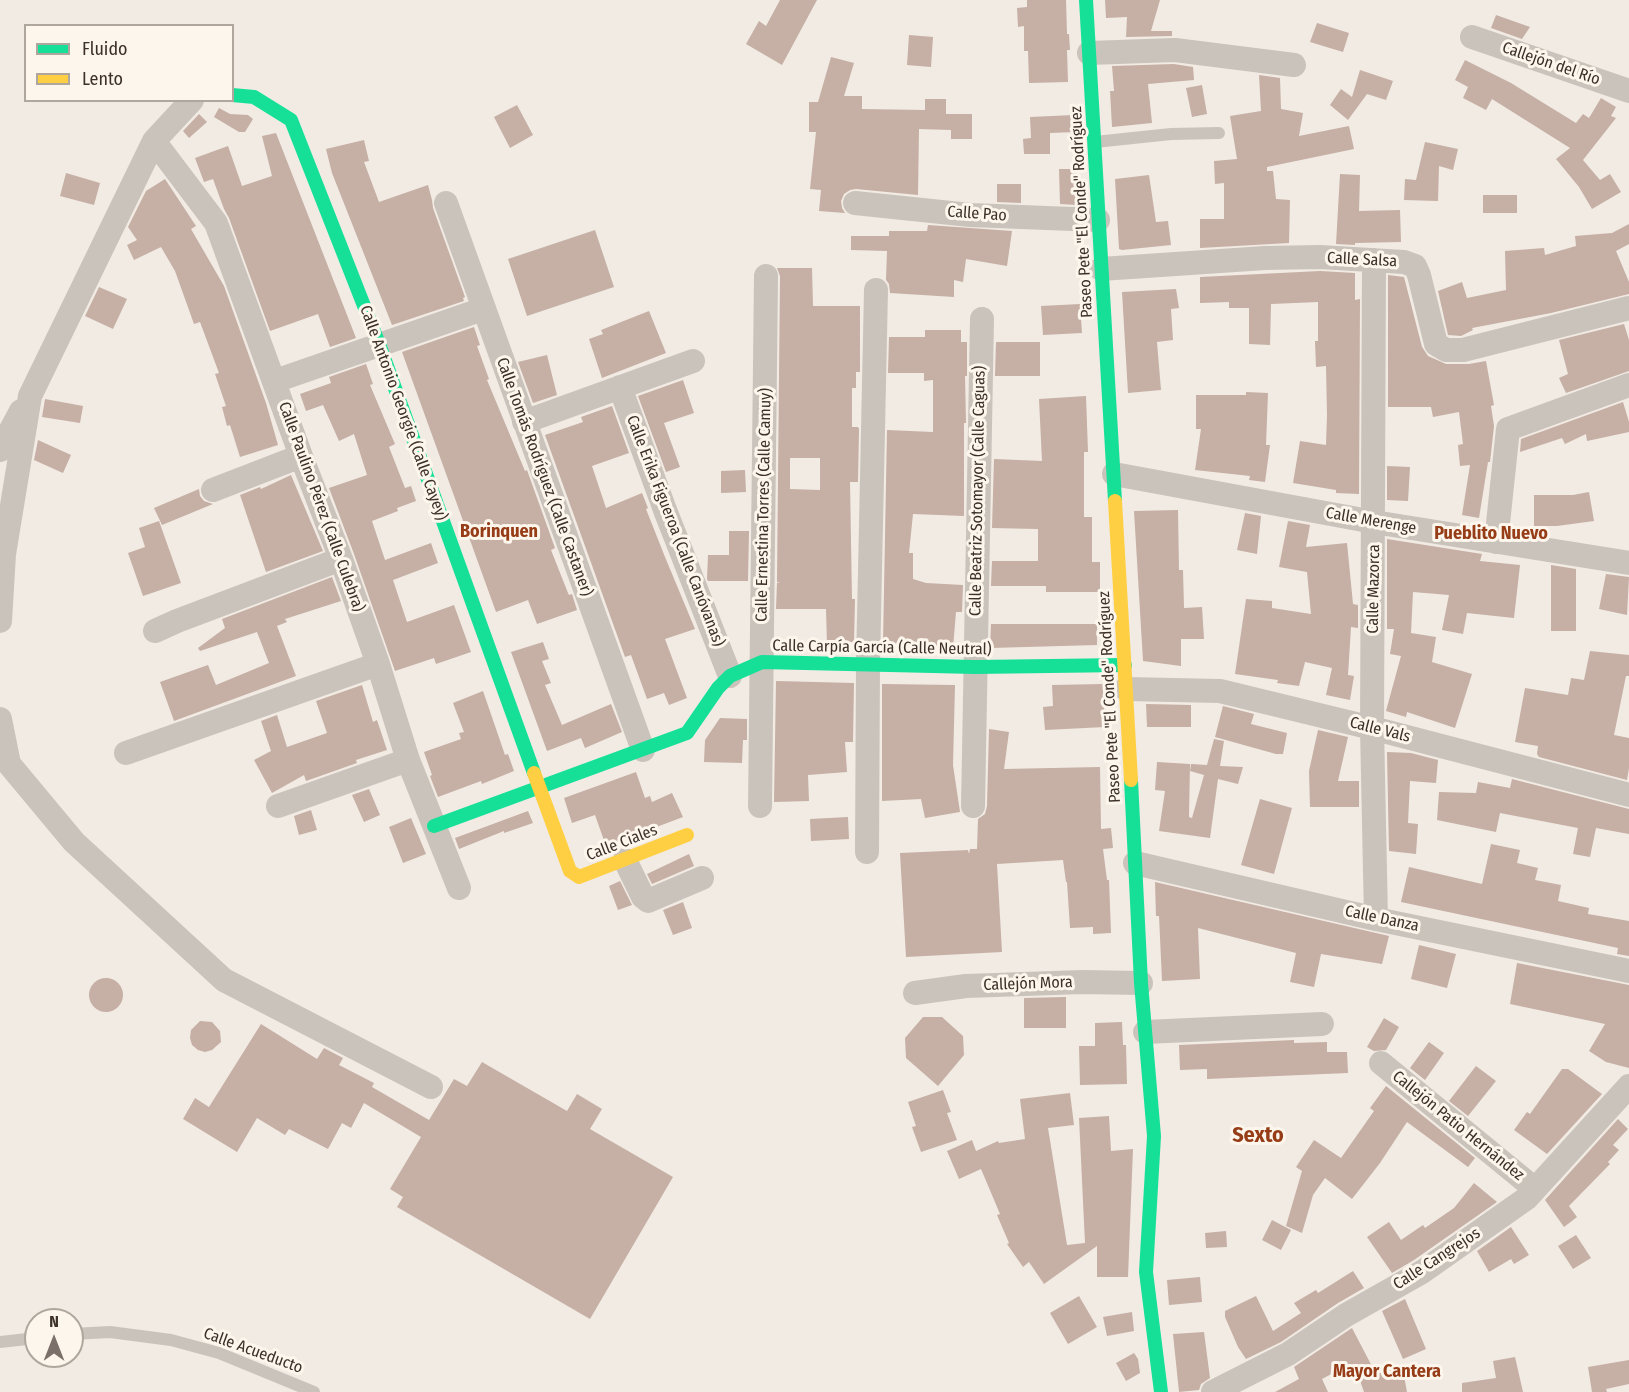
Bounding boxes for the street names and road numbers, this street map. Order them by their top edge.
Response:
street label: Callejón del Río [1500,38,1602,90]
street label: Paseo Pete "El Conde" Rodríguez [1067,106,1097,318]
street label: Calle Pao [947,202,1007,226]
street label: Calle Salsa [1327,249,1397,271]
street label: Calle Antonio Georgie (Calle Cayey) [355,303,451,523]
street label: Calle Tomás Rodríguez (Calle Castaner) [492,355,596,599]
street label: Calle Beatriz Sotomayor (Calle Caguas) [966,366,990,616]
street label: Calle Ernestina Torres (Calle Camuy) [752,388,776,622]
street label: Calle Paulino Pérez (Calle Culebra) [274,399,368,615]
street label: Calle Erika Figueroa (Calle Canóvanas) [622,413,728,649]
street label: Calle Merenge [1324,504,1418,538]
street label: Calle Mazorca [1364,544,1384,634]
street label: Paseo Pete "El Conde" Rodríguez [1095,591,1125,803]
street label: Calle Carpía García (Calle Neutral) [772,636,992,660]
street label: Calle Vals [1348,713,1412,747]
street label: Calle Ciales [584,821,660,865]
street label: Calle Danza [1343,902,1421,936]
street label: Callejón Mora [983,973,1073,995]
street label: Callejón Patio Hernández [1388,1067,1528,1185]
street label: Calle Cangrejos [1390,1224,1484,1294]
street label: Calle Acueducto [201,1324,305,1378]

